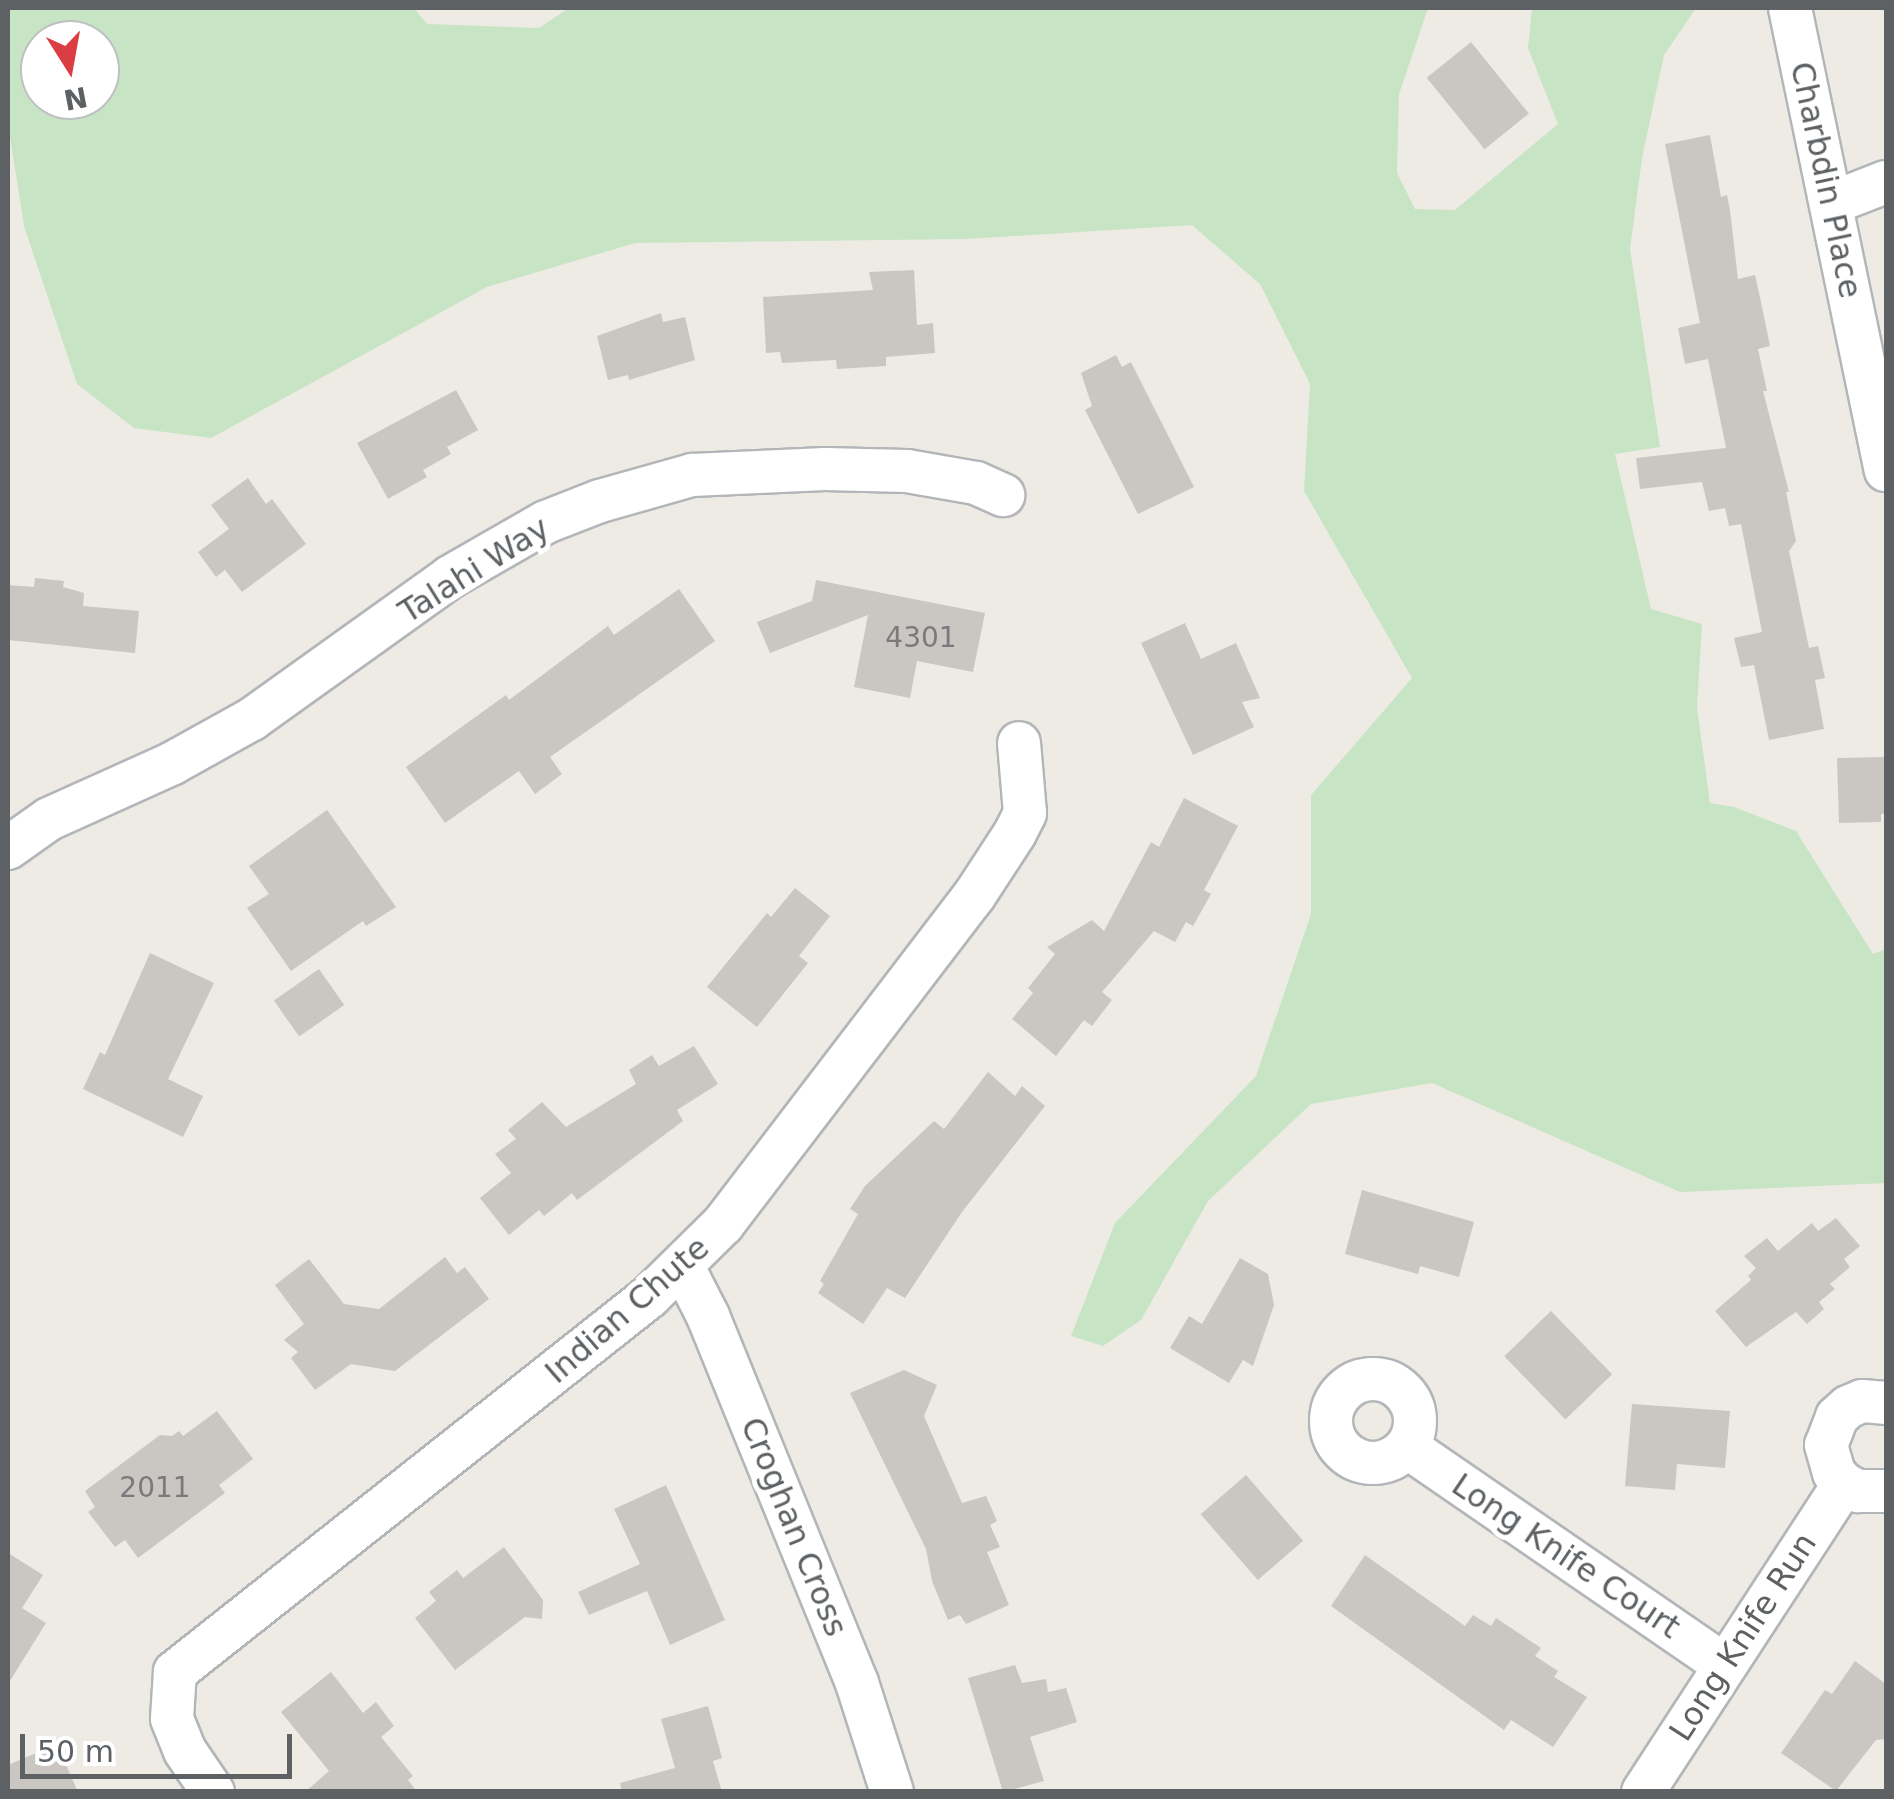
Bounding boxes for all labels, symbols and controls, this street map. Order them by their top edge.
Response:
north arrow [20,20,120,120]
street label: Charbdin Place [1782,58,1870,302]
text: N [61,80,90,116]
street label: Talahi Way [392,509,556,631]
house number: 4301 [885,621,957,655]
street label: Indian Chute [537,1229,717,1391]
street label: Croghan Cross [733,1412,855,1642]
street label: Long Knife Court [1445,1465,1687,1647]
house number: 2011 [119,1471,191,1505]
street label: Long Knife Run [1661,1526,1825,1748]
scale bar [25,1714,298,1776]
text: 50 m [37,1734,114,1769]

